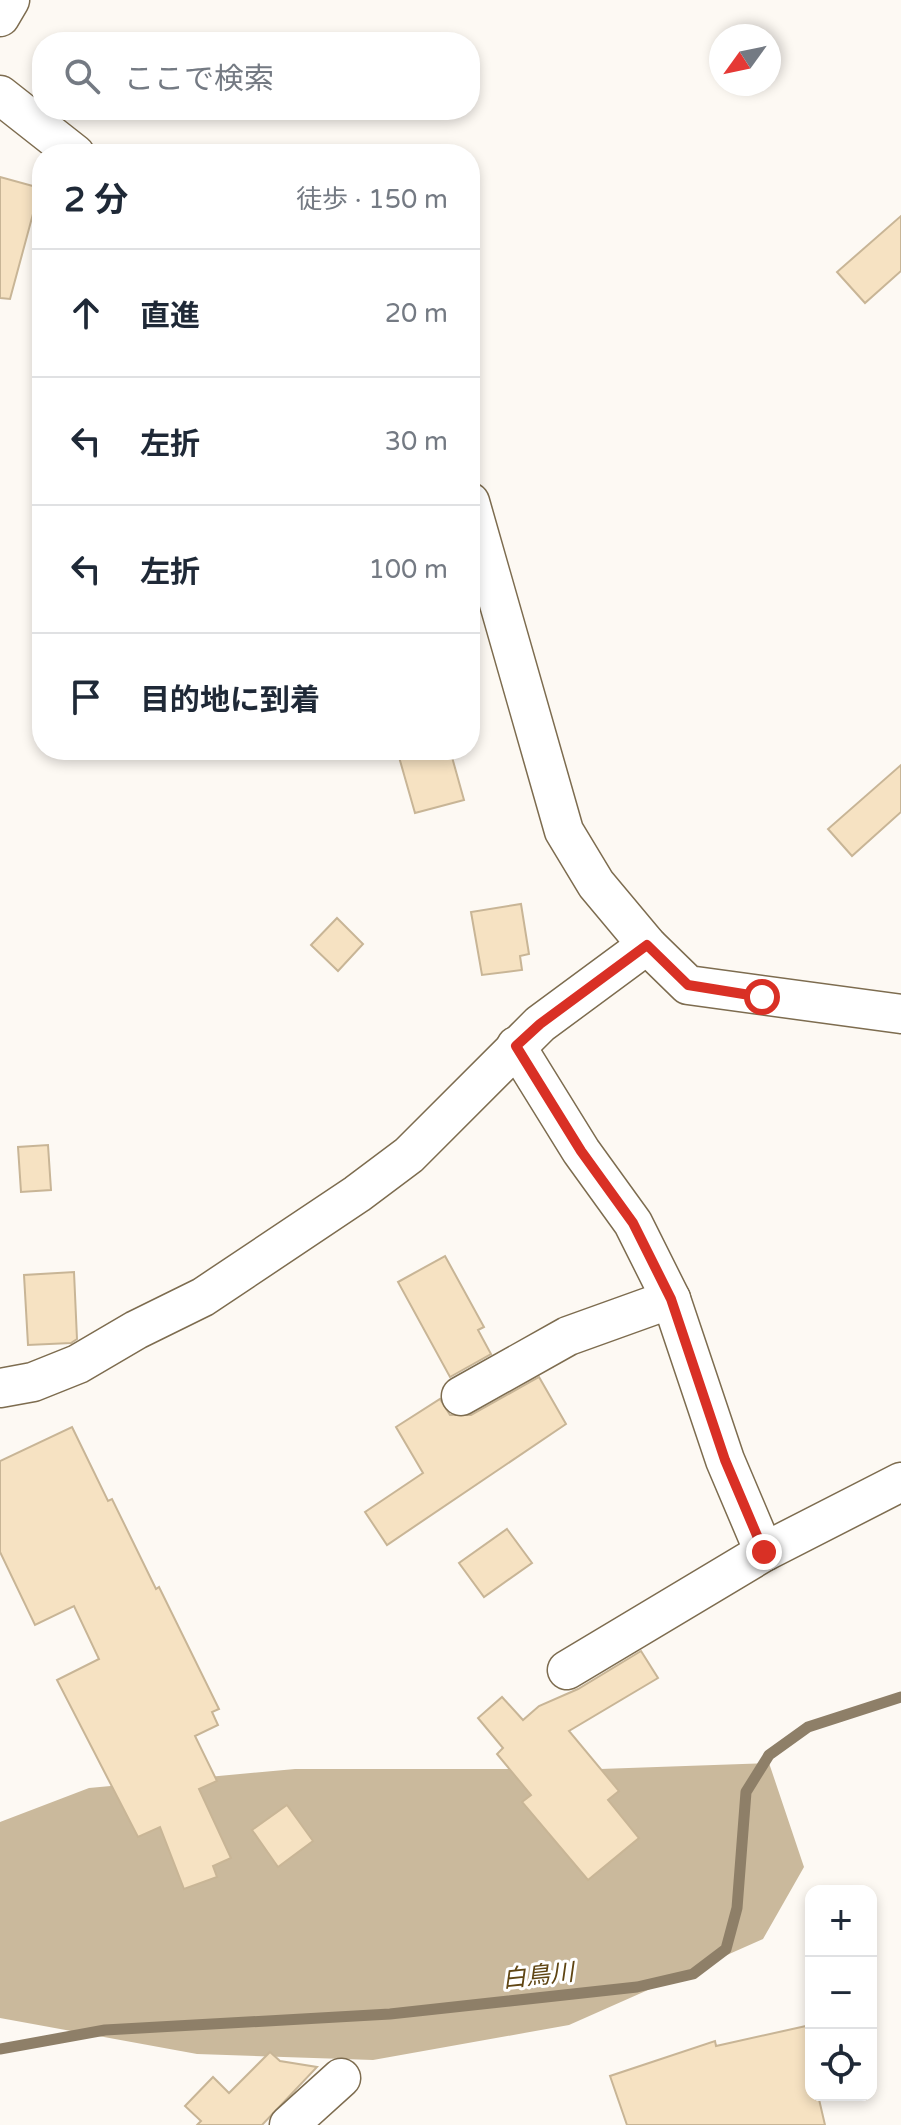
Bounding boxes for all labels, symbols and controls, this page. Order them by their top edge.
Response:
north arrow [709,24,781,96]
search box [32,32,480,120]
icon: search [60,54,104,98]
text: ここで検索 [124,61,274,98]
text: 2 分 [64,180,128,221]
text: 徒歩 · 150 m [296,184,448,215]
icon: ahead [64,291,108,335]
text: 直進 [140,298,200,335]
text: 20 m [385,298,448,329]
icon: left [64,419,108,463]
text: 左折 [140,426,200,463]
text: 30 m [385,426,448,457]
icon: left [64,547,108,591]
text: 左折 [140,554,200,591]
text: 100 m [368,554,448,585]
icon: arrive [64,675,108,719]
text: 目的地に到着 [140,682,320,719]
route start [744,979,780,1015]
route end [746,1534,782,1570]
map controls [805,1885,877,2101]
button: + [805,1885,877,1957]
button: − [805,1957,877,2029]
water label: 白鳥川 [501,1958,578,1994]
button: locate [805,2029,877,2101]

